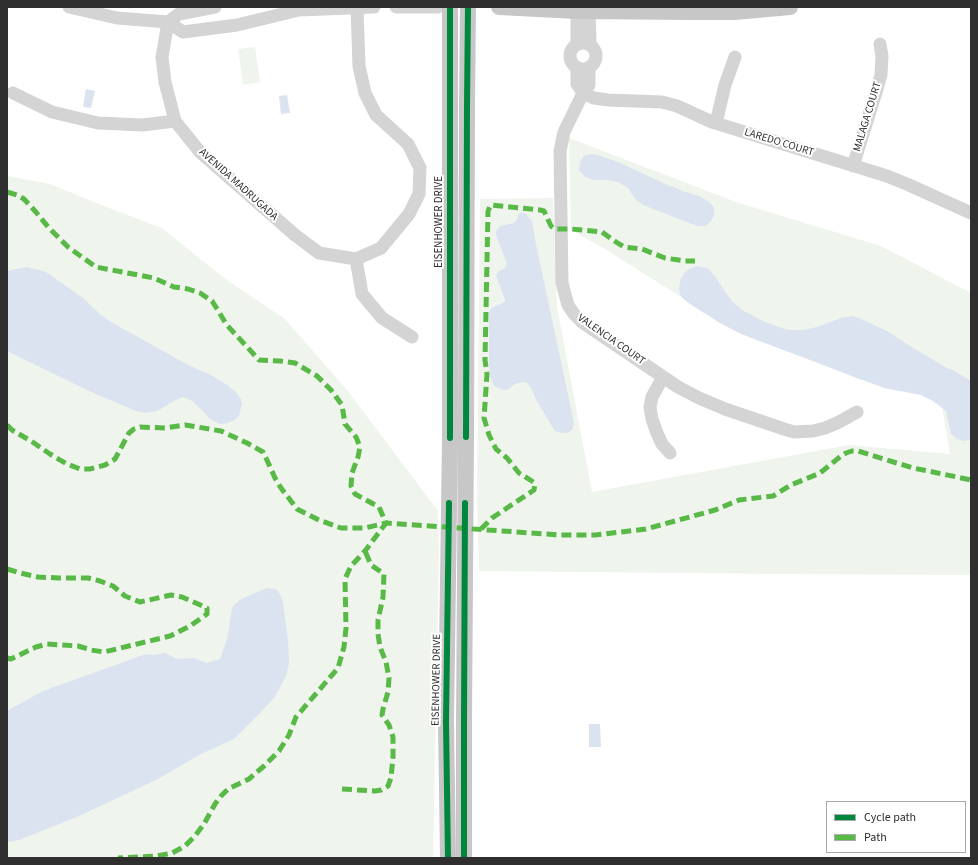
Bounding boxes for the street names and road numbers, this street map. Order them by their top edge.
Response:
street label: MALAGA COURT [851,80,885,154]
street label: LAREDO COURT [743,126,815,160]
street label: AVENIDA MADRUGADA [196,146,280,224]
street label: EISENHOWER DRIVE [433,176,447,268]
street label: VALENCIA COURT [575,312,647,368]
street label: EISENHOWER DRIVE [430,634,444,726]

